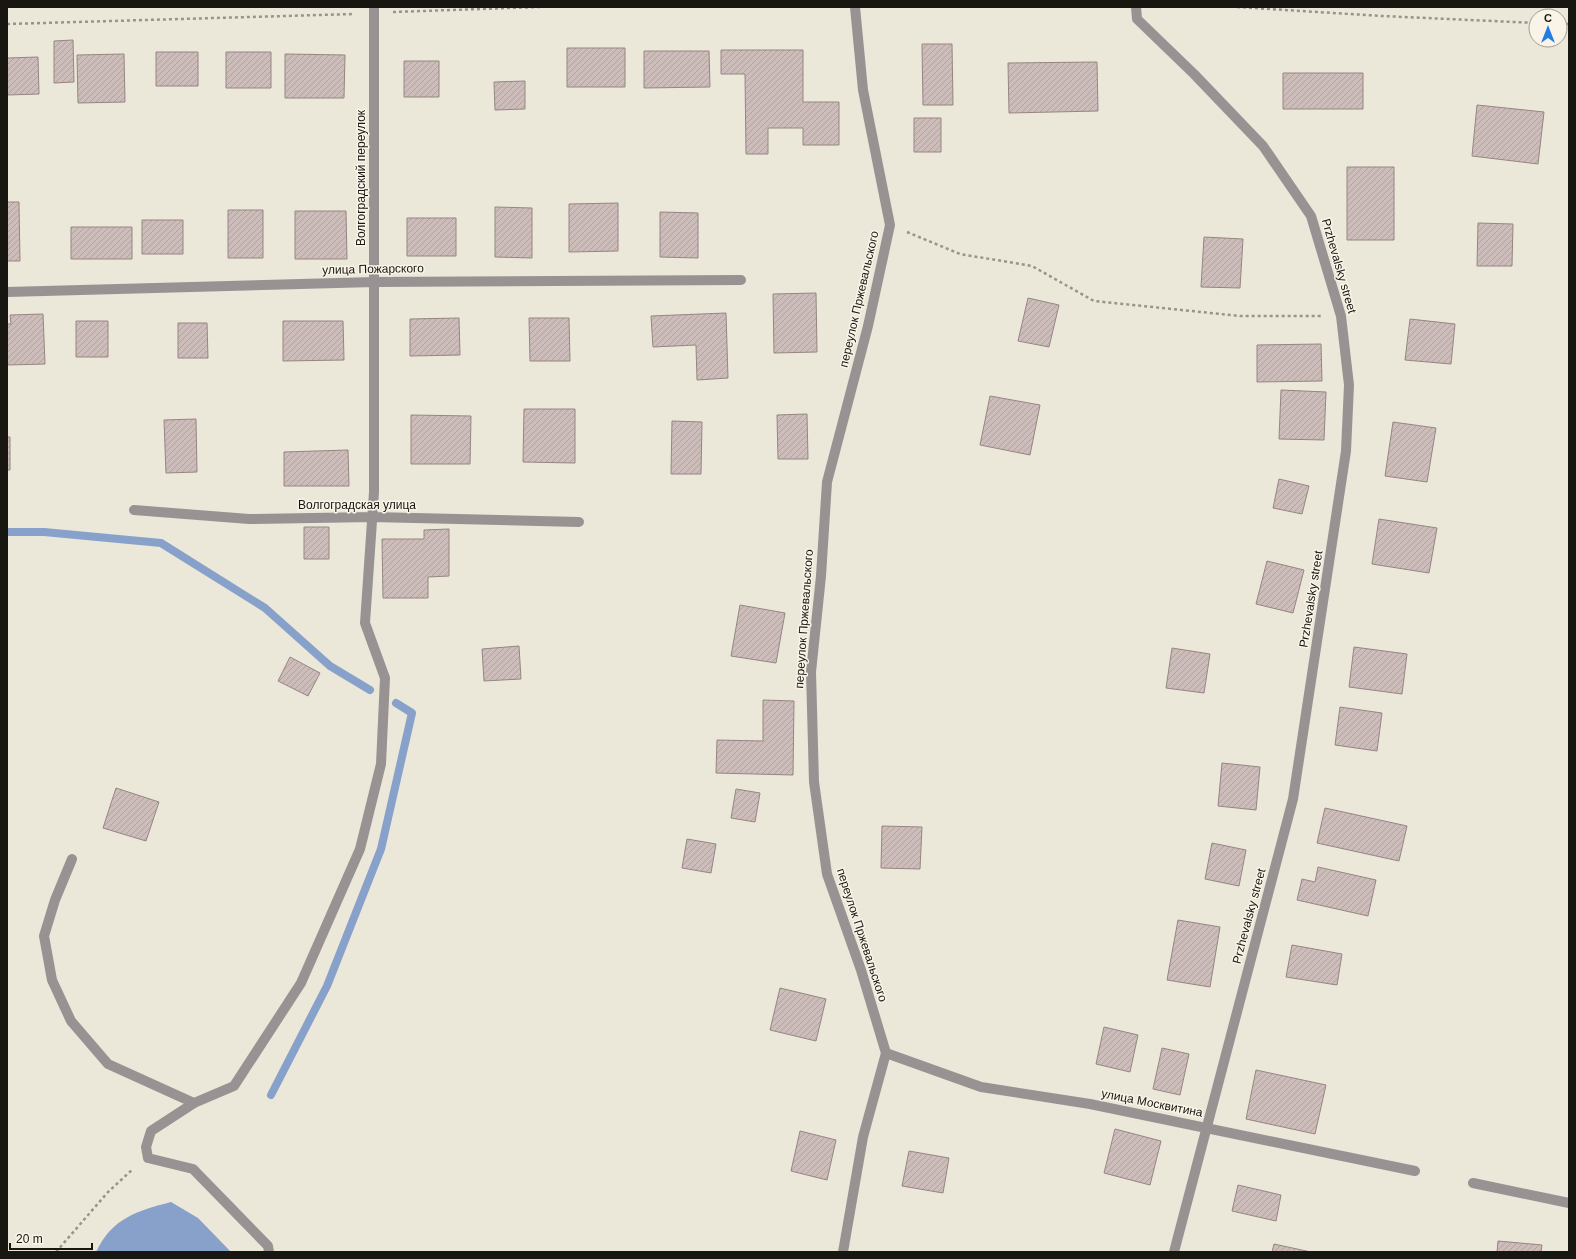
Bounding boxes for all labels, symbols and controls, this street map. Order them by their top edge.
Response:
north arrow [1528,8,1568,48]
text: С [1544,12,1552,24]
street label: Волгоградский переулок [354,109,368,246]
street label: Przhevalsky street [1319,217,1359,316]
street label: переулок Пржевальского [836,229,882,369]
street label: улица Пожарского [322,261,424,277]
street label: Волгоградская улица [298,498,416,512]
street label: переулок Пржевальского [792,549,816,689]
street label: Przhevalsky street [1296,549,1326,649]
street label: переулок Пржевальского [834,866,890,1004]
street label: Przhevalsky street [1230,866,1269,965]
street label: улица Москвитина [1100,1086,1204,1120]
scale bar [10,1225,92,1251]
text: 20 m [16,1232,43,1246]

